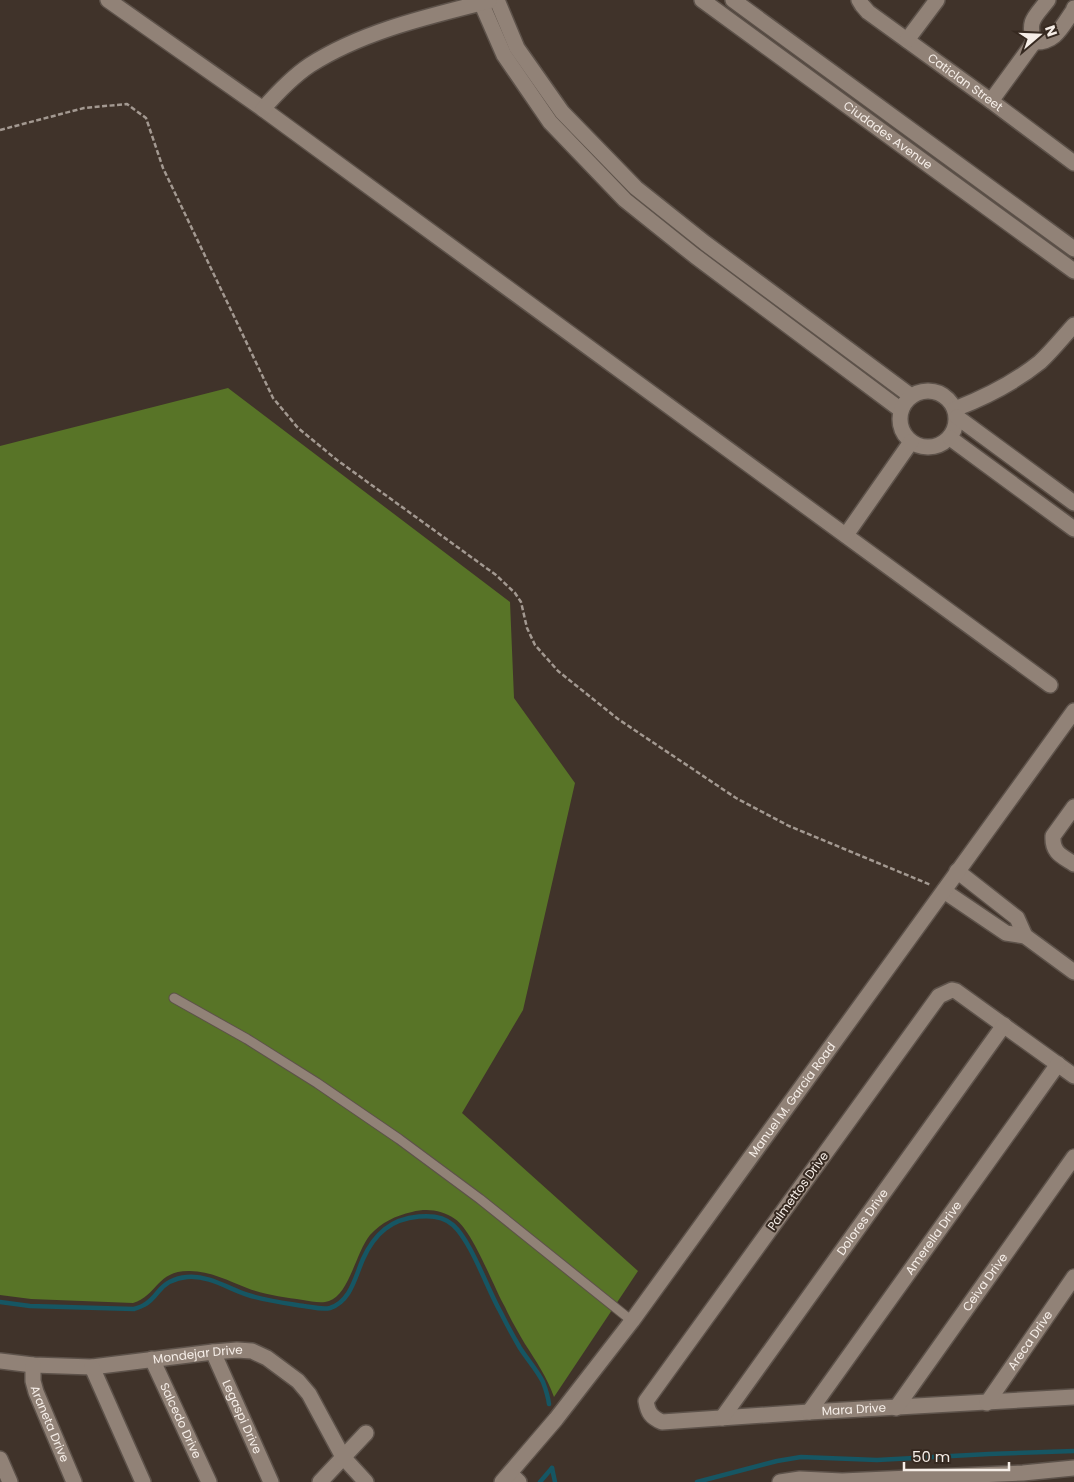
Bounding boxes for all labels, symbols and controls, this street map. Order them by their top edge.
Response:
north arrow [1014,10,1064,60]
text: N [1040,23,1062,39]
street label: Caticlan Street [924,49,1007,115]
street label: Ciudades Avenue [840,97,936,173]
street label: Manuel M. Garcia Road [744,1039,839,1161]
street label: Palmettos Drive [763,1148,832,1234]
street label: Dolores Drive [832,1185,892,1259]
street label: Amerella Drive [901,1197,965,1278]
street label: Ceiva Drive [958,1249,1011,1315]
street label: Areca Drive [1003,1307,1056,1373]
street label: Mondejar Drive [152,1341,243,1367]
street label: Legaspi Drive [218,1377,266,1456]
street label: Salcedo Drive [156,1380,206,1461]
street label: Araneta Drive [27,1384,74,1465]
street label: Mara Drive [821,1399,886,1419]
scale bar [904,1440,1009,1472]
text: 50 m [912,1446,950,1467]

